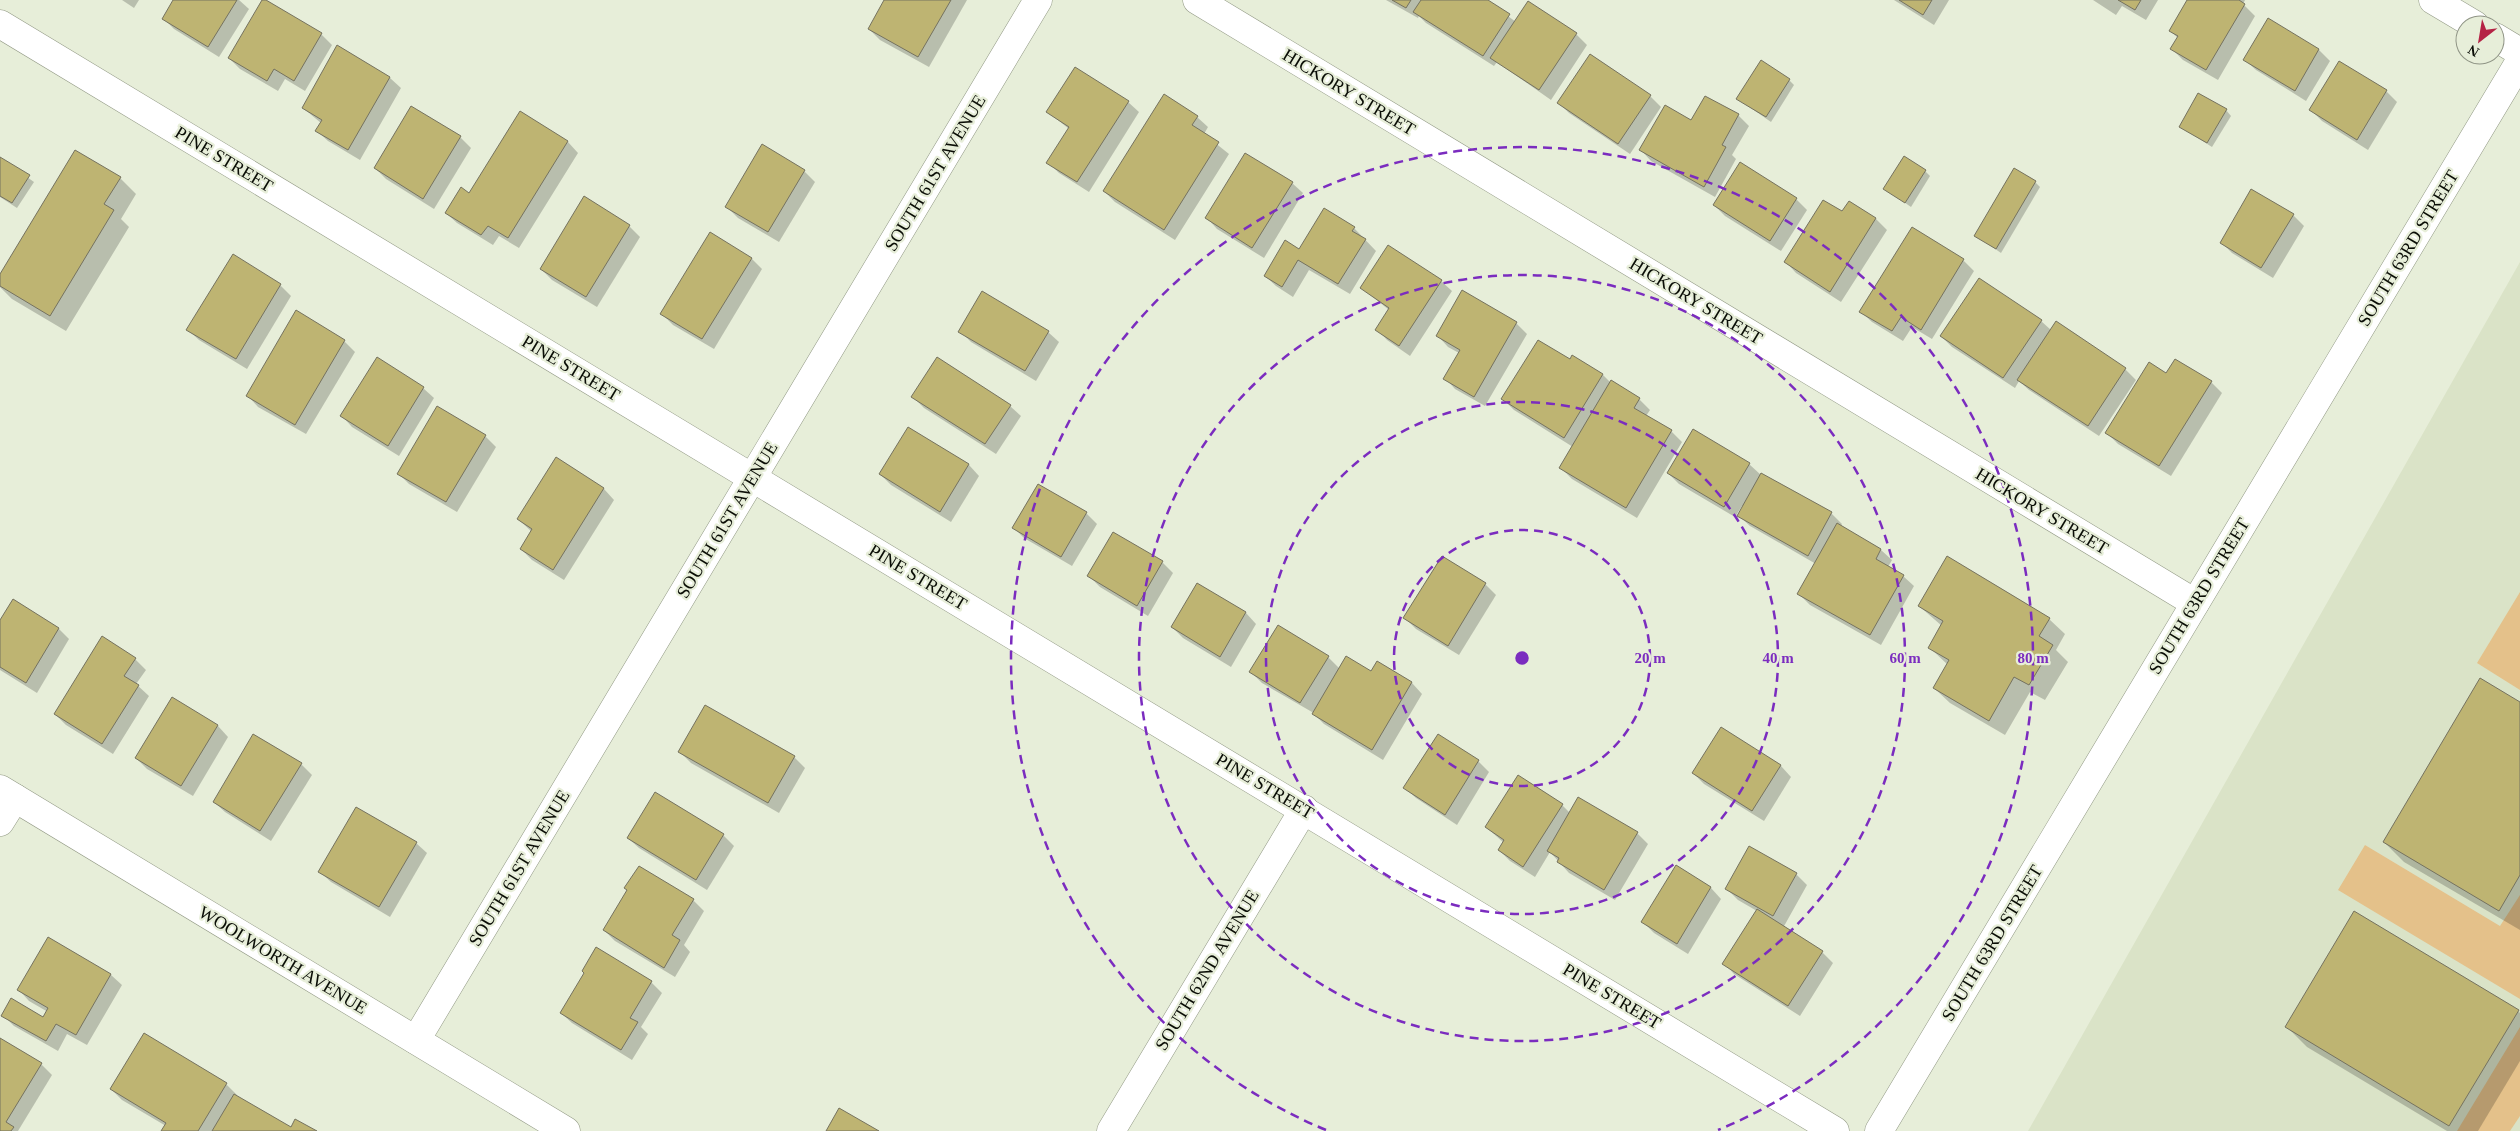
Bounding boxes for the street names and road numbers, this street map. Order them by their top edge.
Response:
street label: HICKORY STREET [1279,45,1419,139]
street label: SOUTH 61ST AVENUE [880,91,990,255]
street label: PINE STREET [171,122,277,196]
street label: SOUTH 63RD STREET [2354,167,2462,329]
street label: HICKORY STREET [1626,254,1766,348]
street label: PINE STREET [518,331,624,405]
street label: SOUTH 61ST AVENUE [672,438,782,602]
street label: HICKORY STREET [1972,464,2112,558]
street label: SOUTH 63RD STREET [2145,515,2253,677]
street label: PINE STREET [865,540,971,614]
street label: PINE STREET [1212,749,1318,823]
street label: SOUTH 61ST AVENUE [464,786,574,950]
street label: SOUTH 63RD STREET [1938,862,2046,1024]
street label: SOUTH 62ND AVENUE [1151,886,1263,1054]
street label: WOOLWORTH AVENUE [195,902,371,1018]
street label: PINE STREET [1559,959,1665,1033]

